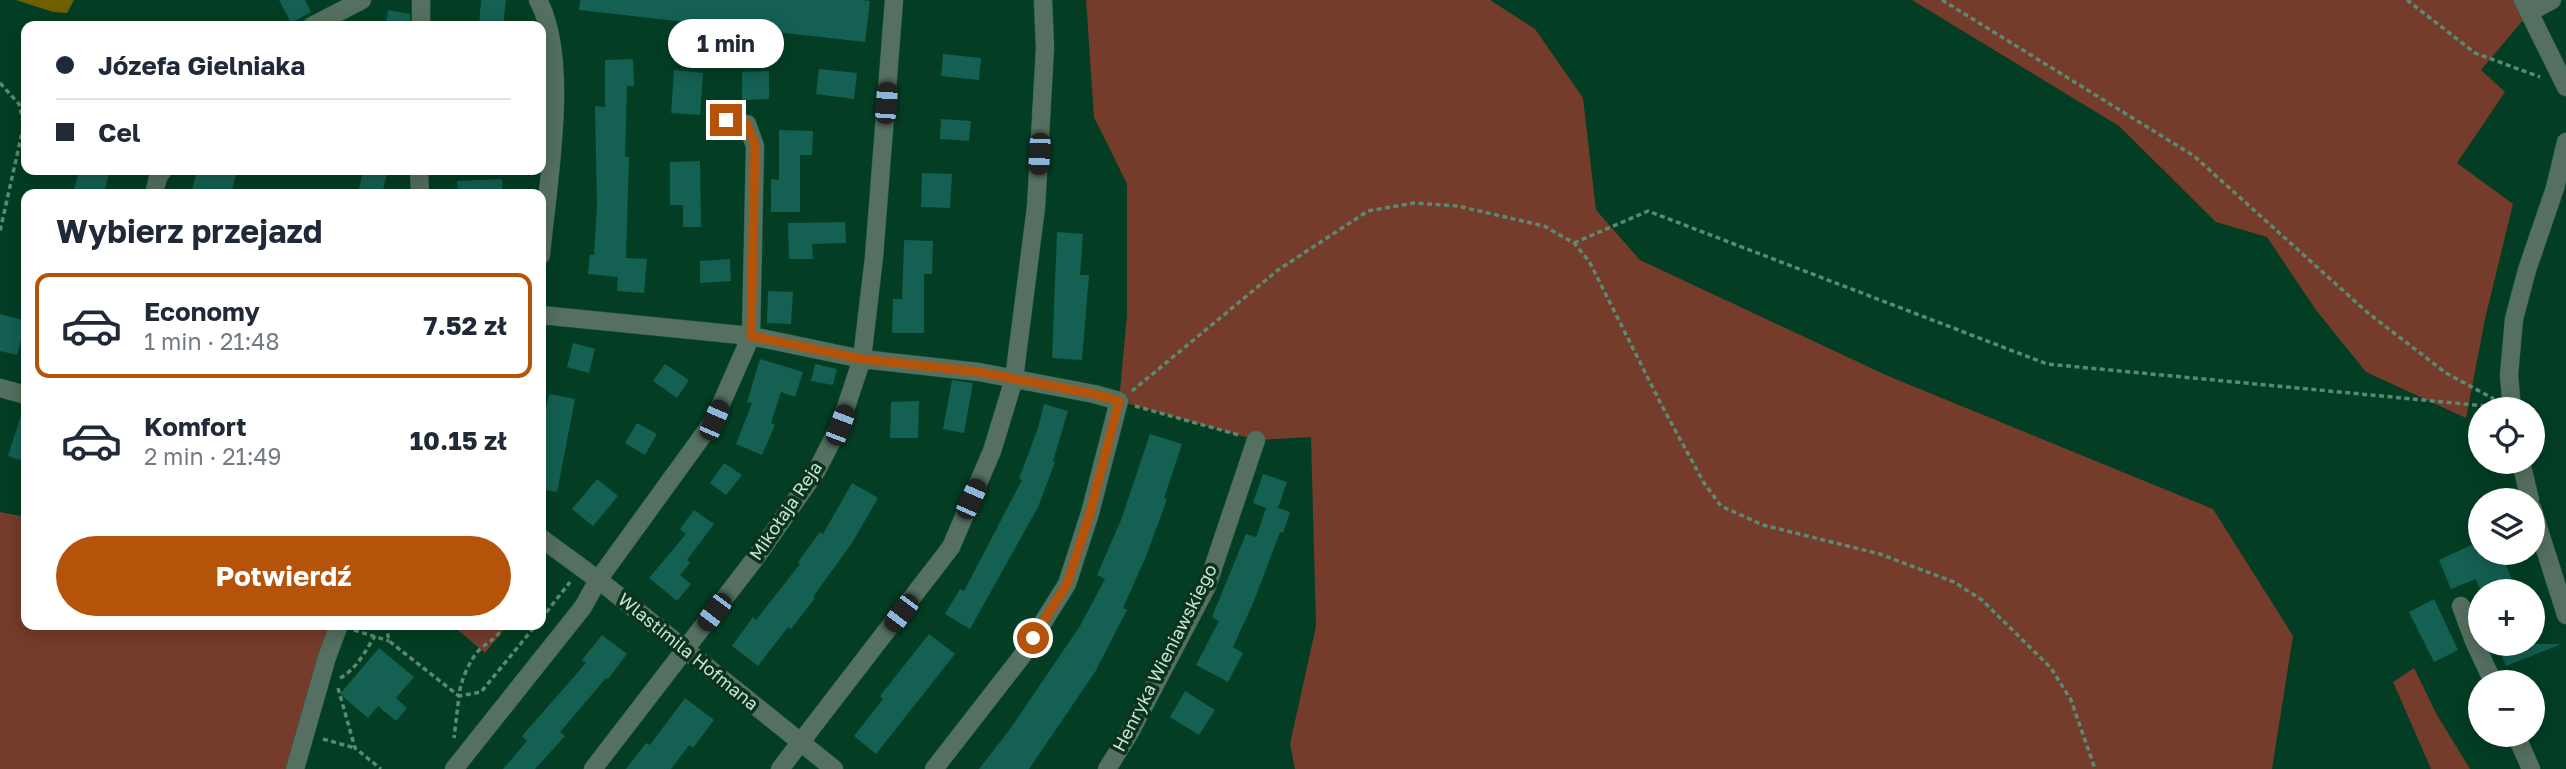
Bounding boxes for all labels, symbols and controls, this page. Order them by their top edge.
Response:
callout: 1 min [668,18,784,68]
text: 1 min [697,29,755,57]
text: Józefa Gielniaka [98,50,305,81]
car [875,81,898,125]
route end [710,104,742,136]
text: Cel [98,117,141,148]
car [1028,132,1051,176]
text: Wybierz przejazd [56,212,322,250]
icon: car [60,294,123,357]
text: Economy [144,296,260,327]
text: 7.52 zł [423,310,507,341]
text: 1 min · 21:48 [144,327,279,355]
car [697,397,732,443]
map controls [2468,397,2545,747]
button: locate [2468,397,2545,474]
car [823,402,858,448]
icon: car [60,409,123,472]
text: Komfort [144,411,247,442]
text: 10.15 zł [410,425,507,456]
text: 2 min · 21:49 [144,442,282,470]
street label: Mikołaja Reja [744,457,826,564]
car [953,476,990,522]
button: layers [2468,488,2545,565]
button: Potwierdź [56,536,511,616]
street label: Henryka Wieniawskiego [1107,560,1221,755]
button: + [2468,579,2545,656]
street label: Wlastimila Hofmana [614,588,763,715]
car [693,589,736,635]
car [880,590,923,636]
route start [1017,622,1049,654]
button: − [2468,670,2545,747]

